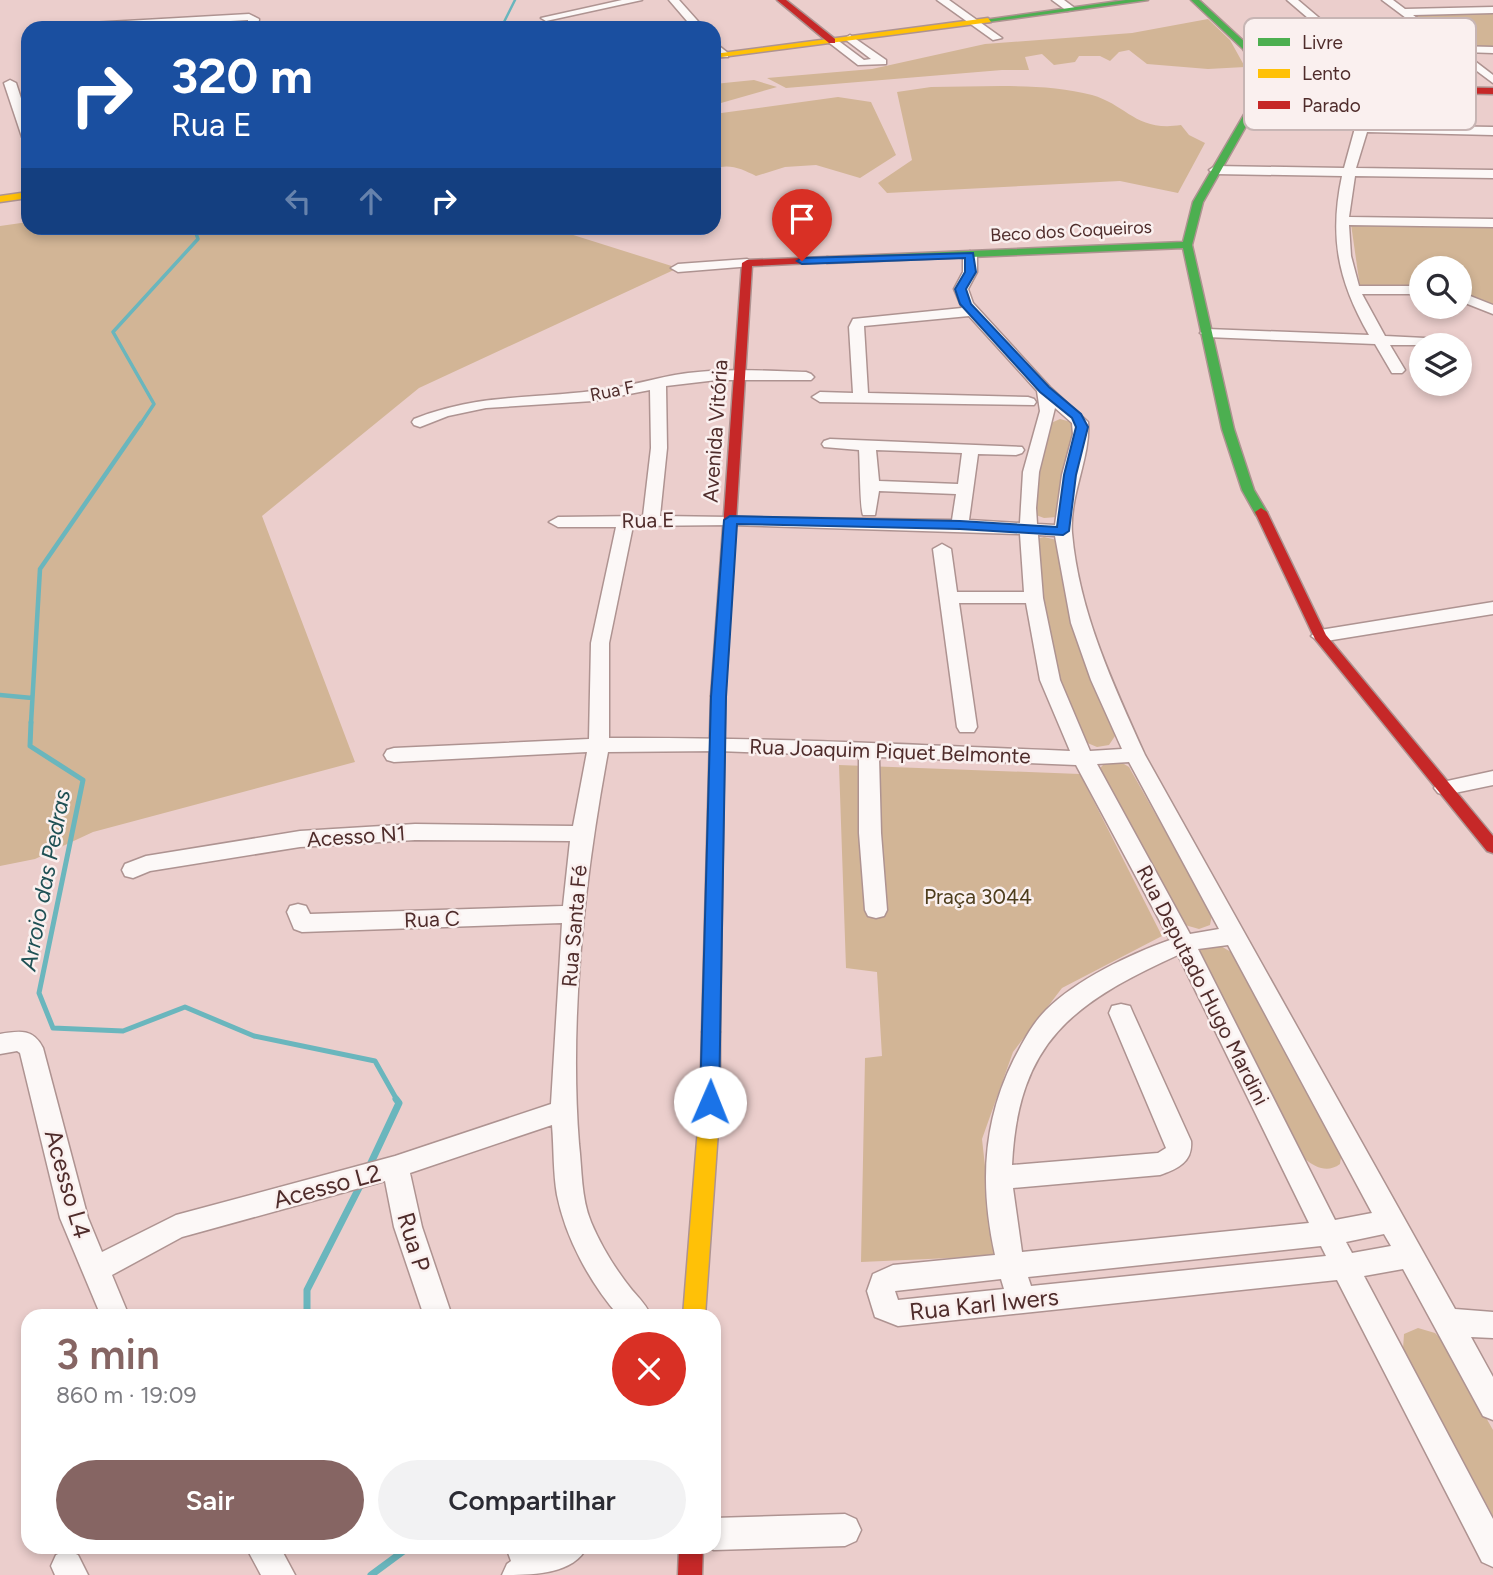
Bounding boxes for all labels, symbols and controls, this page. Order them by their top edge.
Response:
legend [1244,18,1476,130]
text: Livre [1302,31,1343,54]
text: 320 m [171,46,313,105]
icon: right [56,49,147,140]
text: Lento [1302,62,1351,85]
text: Parado [1302,94,1361,117]
text: Rua E [171,106,252,144]
icon: left [279,182,317,220]
icon: ahead [352,182,390,220]
icon: right [425,182,463,220]
pin [772,189,832,261]
icon: arrive [783,200,821,238]
street label: Beco dos Coqueiros [990,216,1152,246]
map controls [1409,256,1472,396]
button: search [1409,256,1472,319]
button: layers [1409,333,1472,396]
street label: Avenida Vitória [698,359,732,503]
street label: Rua F [588,376,636,406]
street label: Rua E [621,507,675,533]
street label: Rua Joaquim Piquet Belmonte [749,734,1031,768]
water label: Arroio das Pedras [14,787,76,974]
street label: Acesso N1 [306,820,406,852]
street label: Rua Deputado Hugo Mardini [1132,861,1274,1109]
street label: Rua Santa Fé [556,864,592,988]
park label: Praça 3044 [924,884,1032,909]
street label: Rua C [404,906,460,932]
position arrow [673,1065,747,1139]
street label: Acesso L4 [39,1126,97,1242]
street label: Acesso L2 [270,1158,384,1214]
street label: Rua P [391,1209,437,1275]
street label: Rua Karl Iwers [908,1282,1060,1326]
text: 3 min [56,1329,160,1380]
button: close [612,1332,686,1406]
text: 860 m · 19:09 [56,1381,196,1409]
button: Sair [56,1460,364,1540]
button: Compartilhar [378,1460,686,1540]

